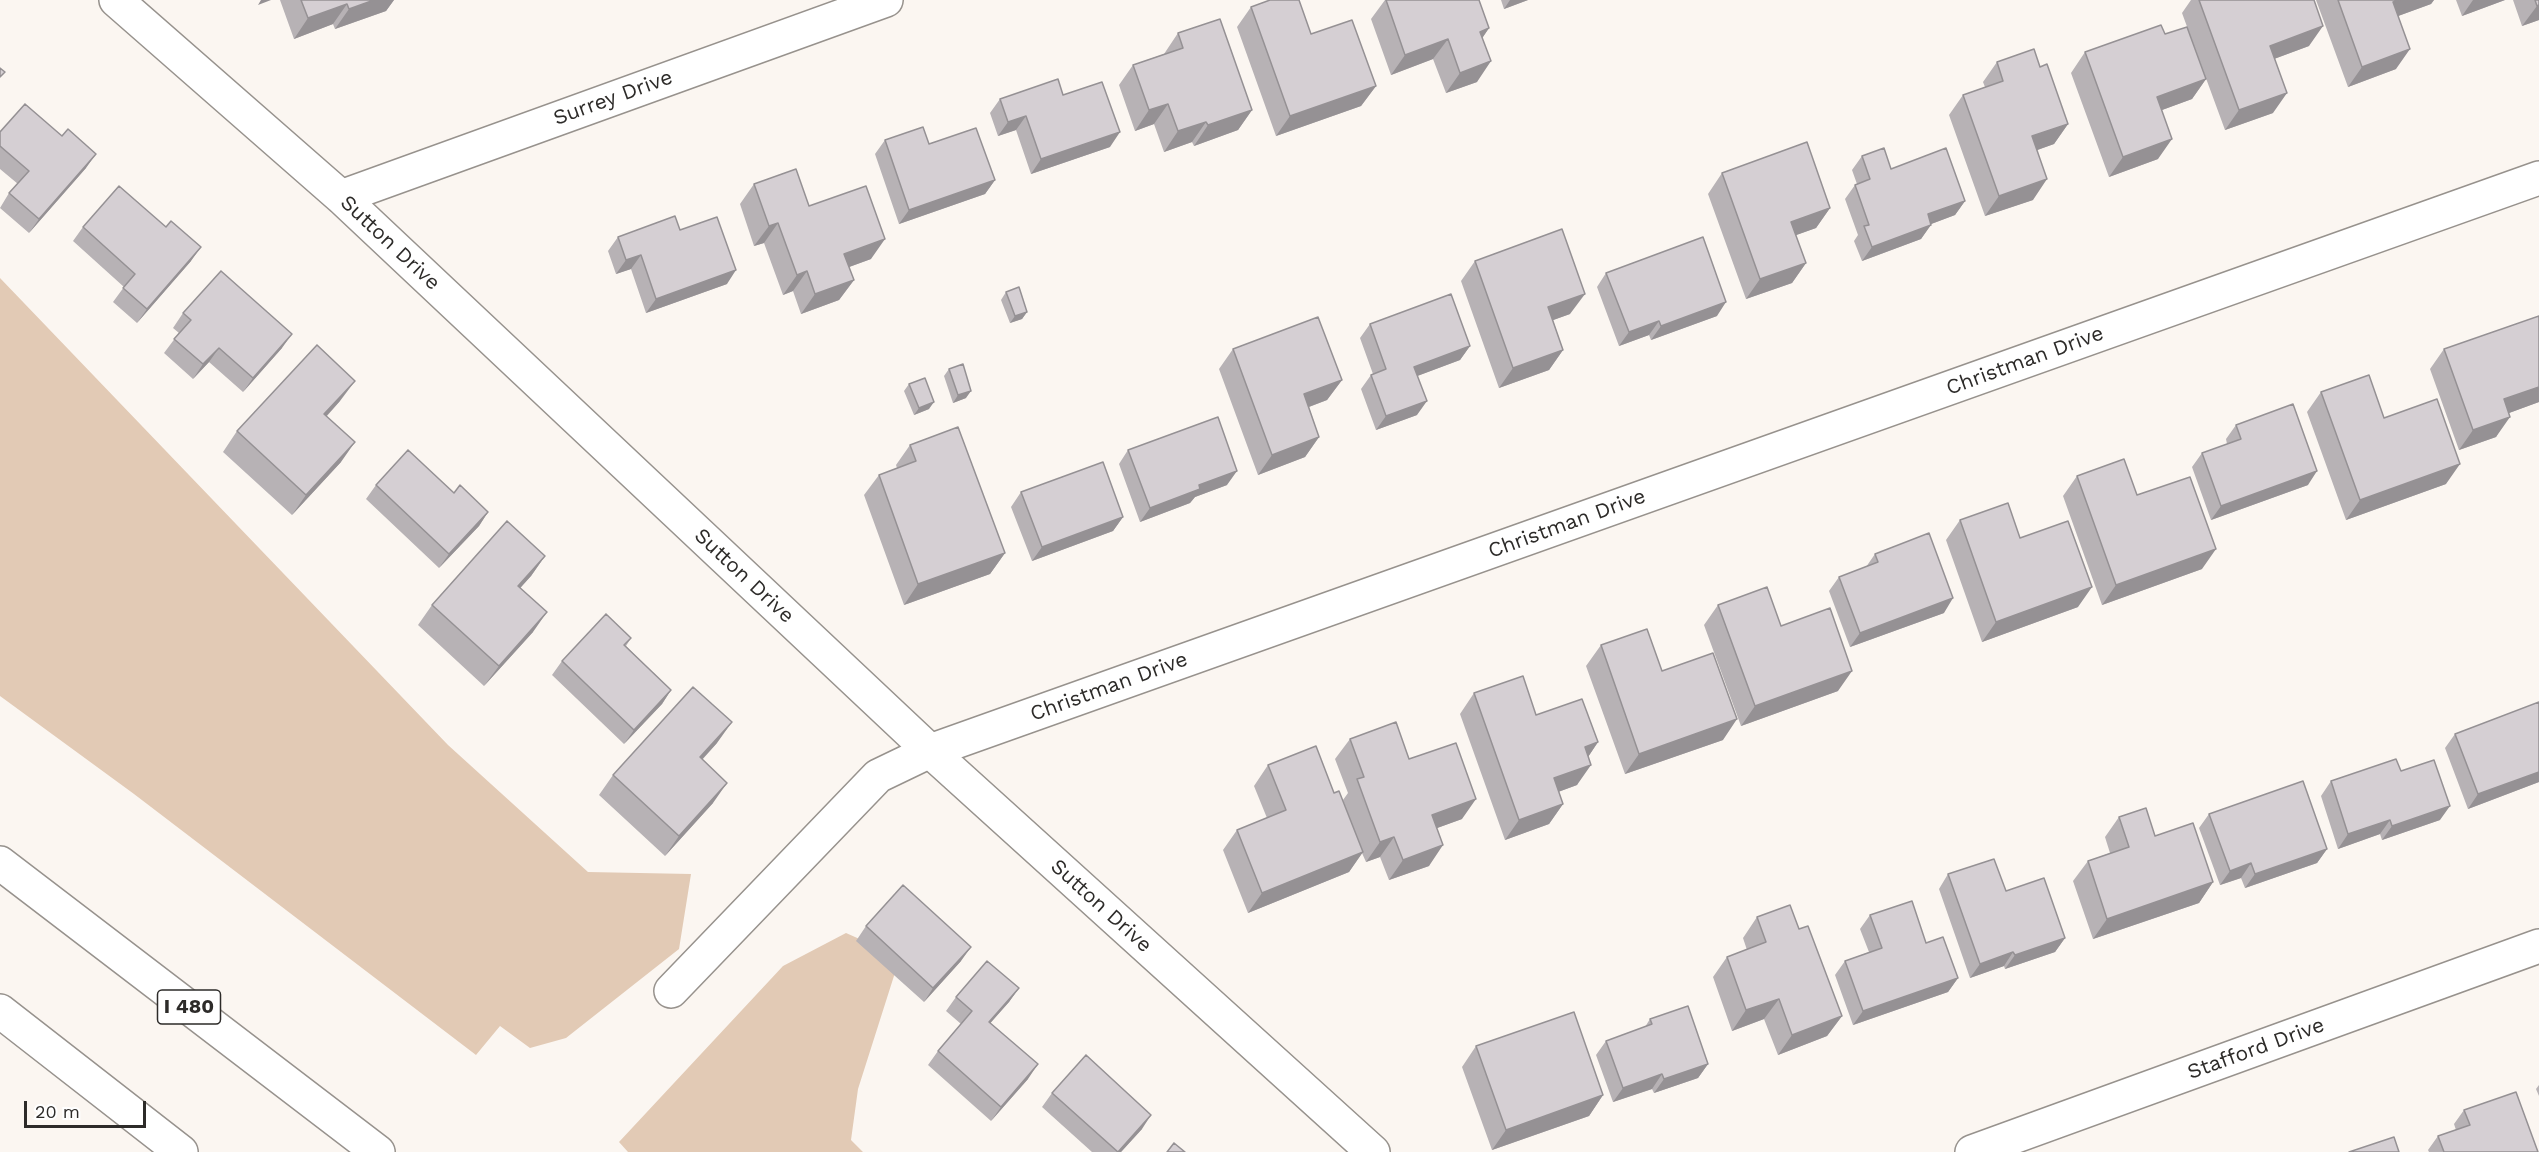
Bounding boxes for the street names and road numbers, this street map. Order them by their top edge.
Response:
street label: Surrey Drive [550,65,676,131]
street label: Sutton Drive [335,190,445,296]
street label: Christman Drive [1943,321,2107,401]
street label: Christman Drive [1485,484,1649,564]
street label: Sutton Drive [689,523,799,629]
street label: Christman Drive [1027,647,1191,727]
street label: Sutton Drive [1045,854,1157,958]
road number: I 480 [158,990,220,1024]
street label: Stafford Drive [2184,1013,2328,1085]

